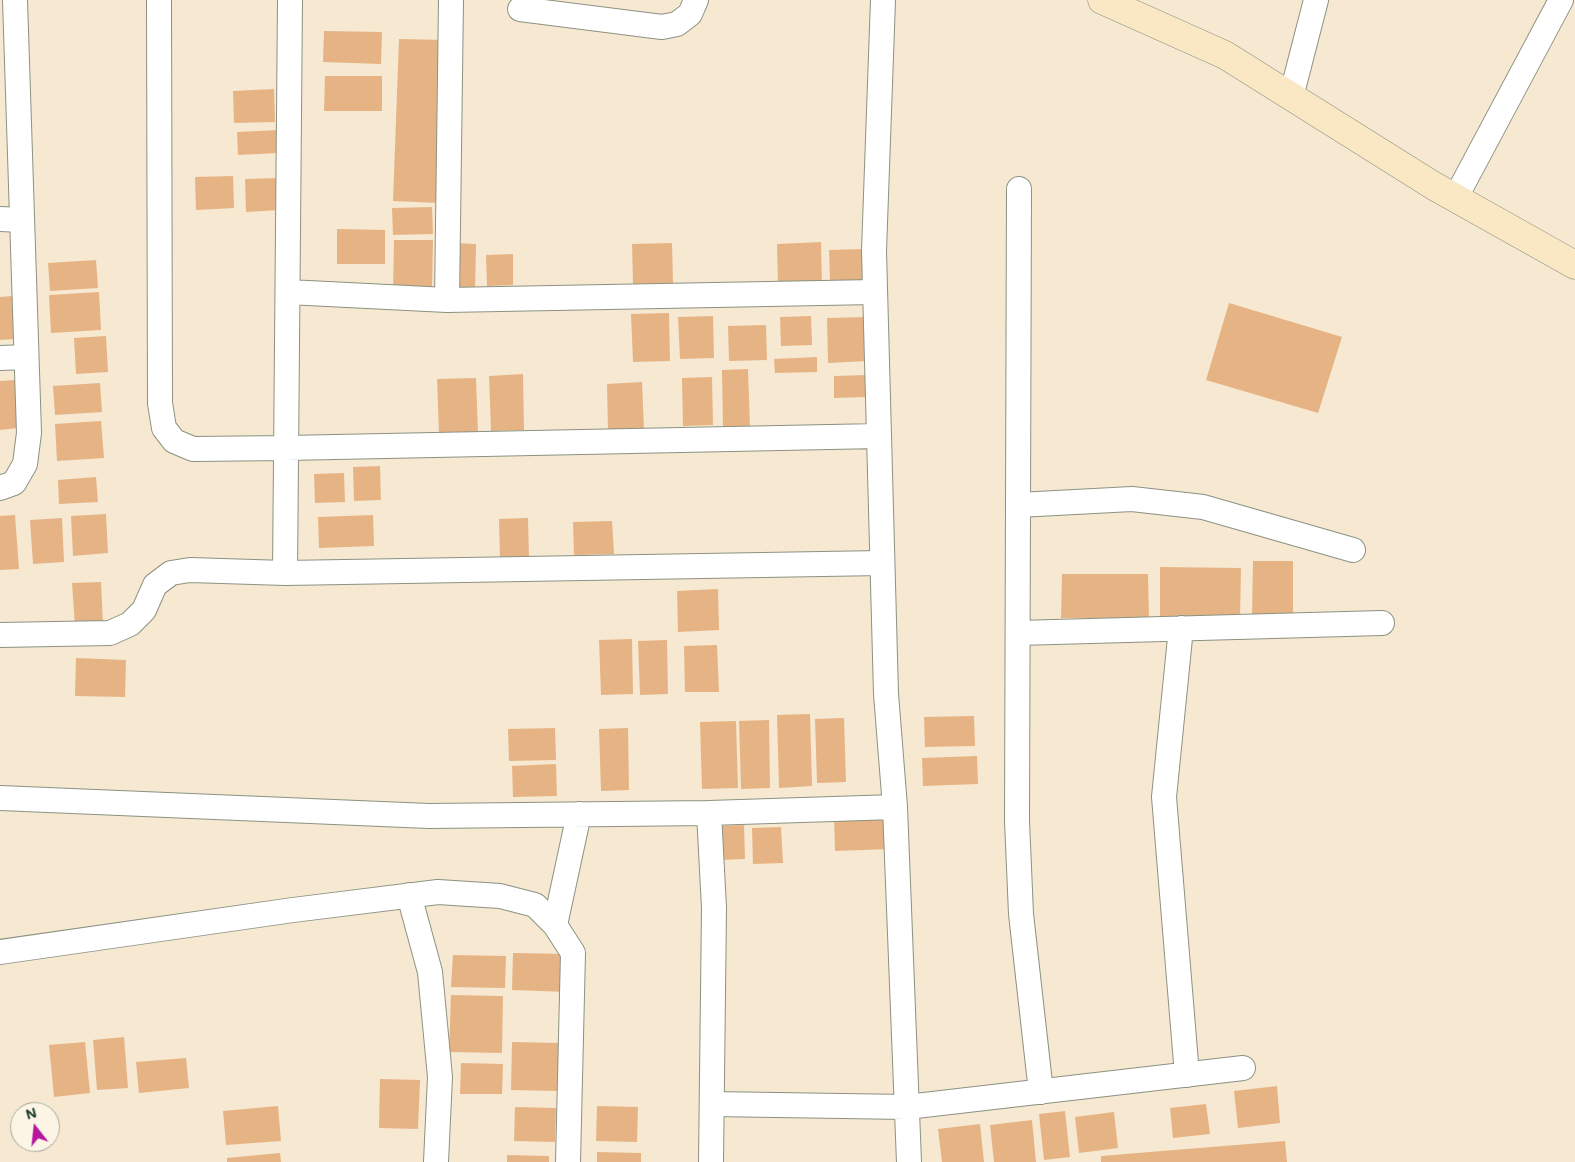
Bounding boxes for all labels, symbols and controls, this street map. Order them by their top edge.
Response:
north arrow [10,1102,60,1152]
text: N [23,1102,39,1124]

